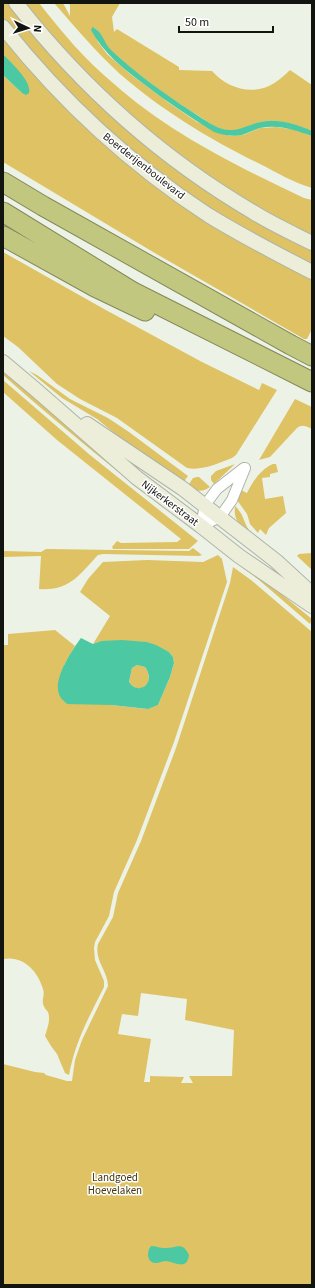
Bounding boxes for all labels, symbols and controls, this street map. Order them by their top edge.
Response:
north arrow [8,8,48,48]
scale bar [179,8,273,34]
text: 50 m [185,14,209,31]
text: N [30,24,45,33]
street label: Boerderijenboulevard [100,129,188,203]
street label: Nijkerkerstraat [138,477,202,530]
park label: Landgoed Hoevelaken [88,1170,142,1198]

